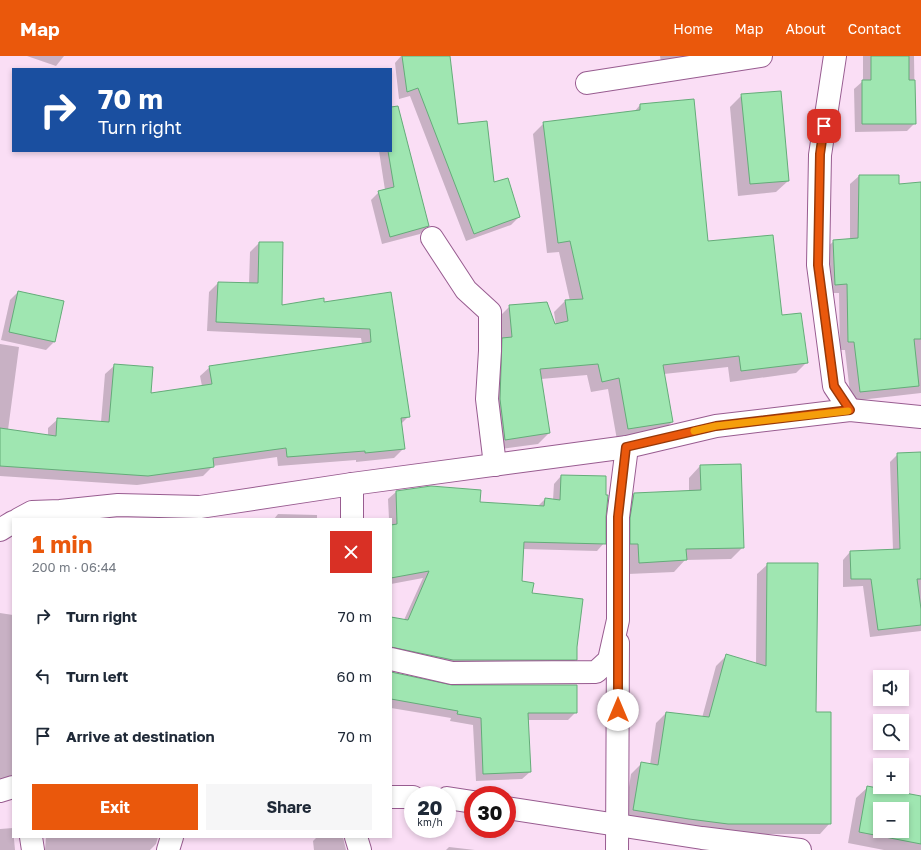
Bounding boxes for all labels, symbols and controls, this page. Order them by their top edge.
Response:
text: Map [20,17,60,40]
text: Home [673,20,713,37]
text: Map [735,20,763,37]
text: About [785,20,826,37]
text: Contact [848,20,901,37]
text: 70 m [98,82,163,115]
icon: right [32,84,84,136]
pin [807,109,841,143]
icon: arrive [813,115,835,137]
text: Turn right [98,116,182,138]
text: 1 min [32,529,92,558]
button: close [330,531,372,573]
text: 200 m · 06:44 [32,559,117,575]
icon: right [32,605,54,627]
text: Turn right [66,607,137,625]
text: 70 m [338,607,372,625]
icon: left [32,665,54,687]
text: Turn left [66,667,128,685]
text: 60 m [337,667,372,685]
map controls [873,670,909,838]
button: sound [873,670,909,706]
position arrow [597,689,639,731]
button: search [873,714,909,750]
icon: arrive [32,725,54,747]
text: Arrive at destination [66,727,215,745]
text: 70 m [338,727,372,745]
button: + [873,758,909,794]
button: Exit [32,784,198,830]
button: Share [206,784,372,830]
speed limit sign: 30 [464,786,516,838]
text: 20 [417,795,443,819]
button: − [873,802,909,838]
text: km/h [417,816,443,828]

